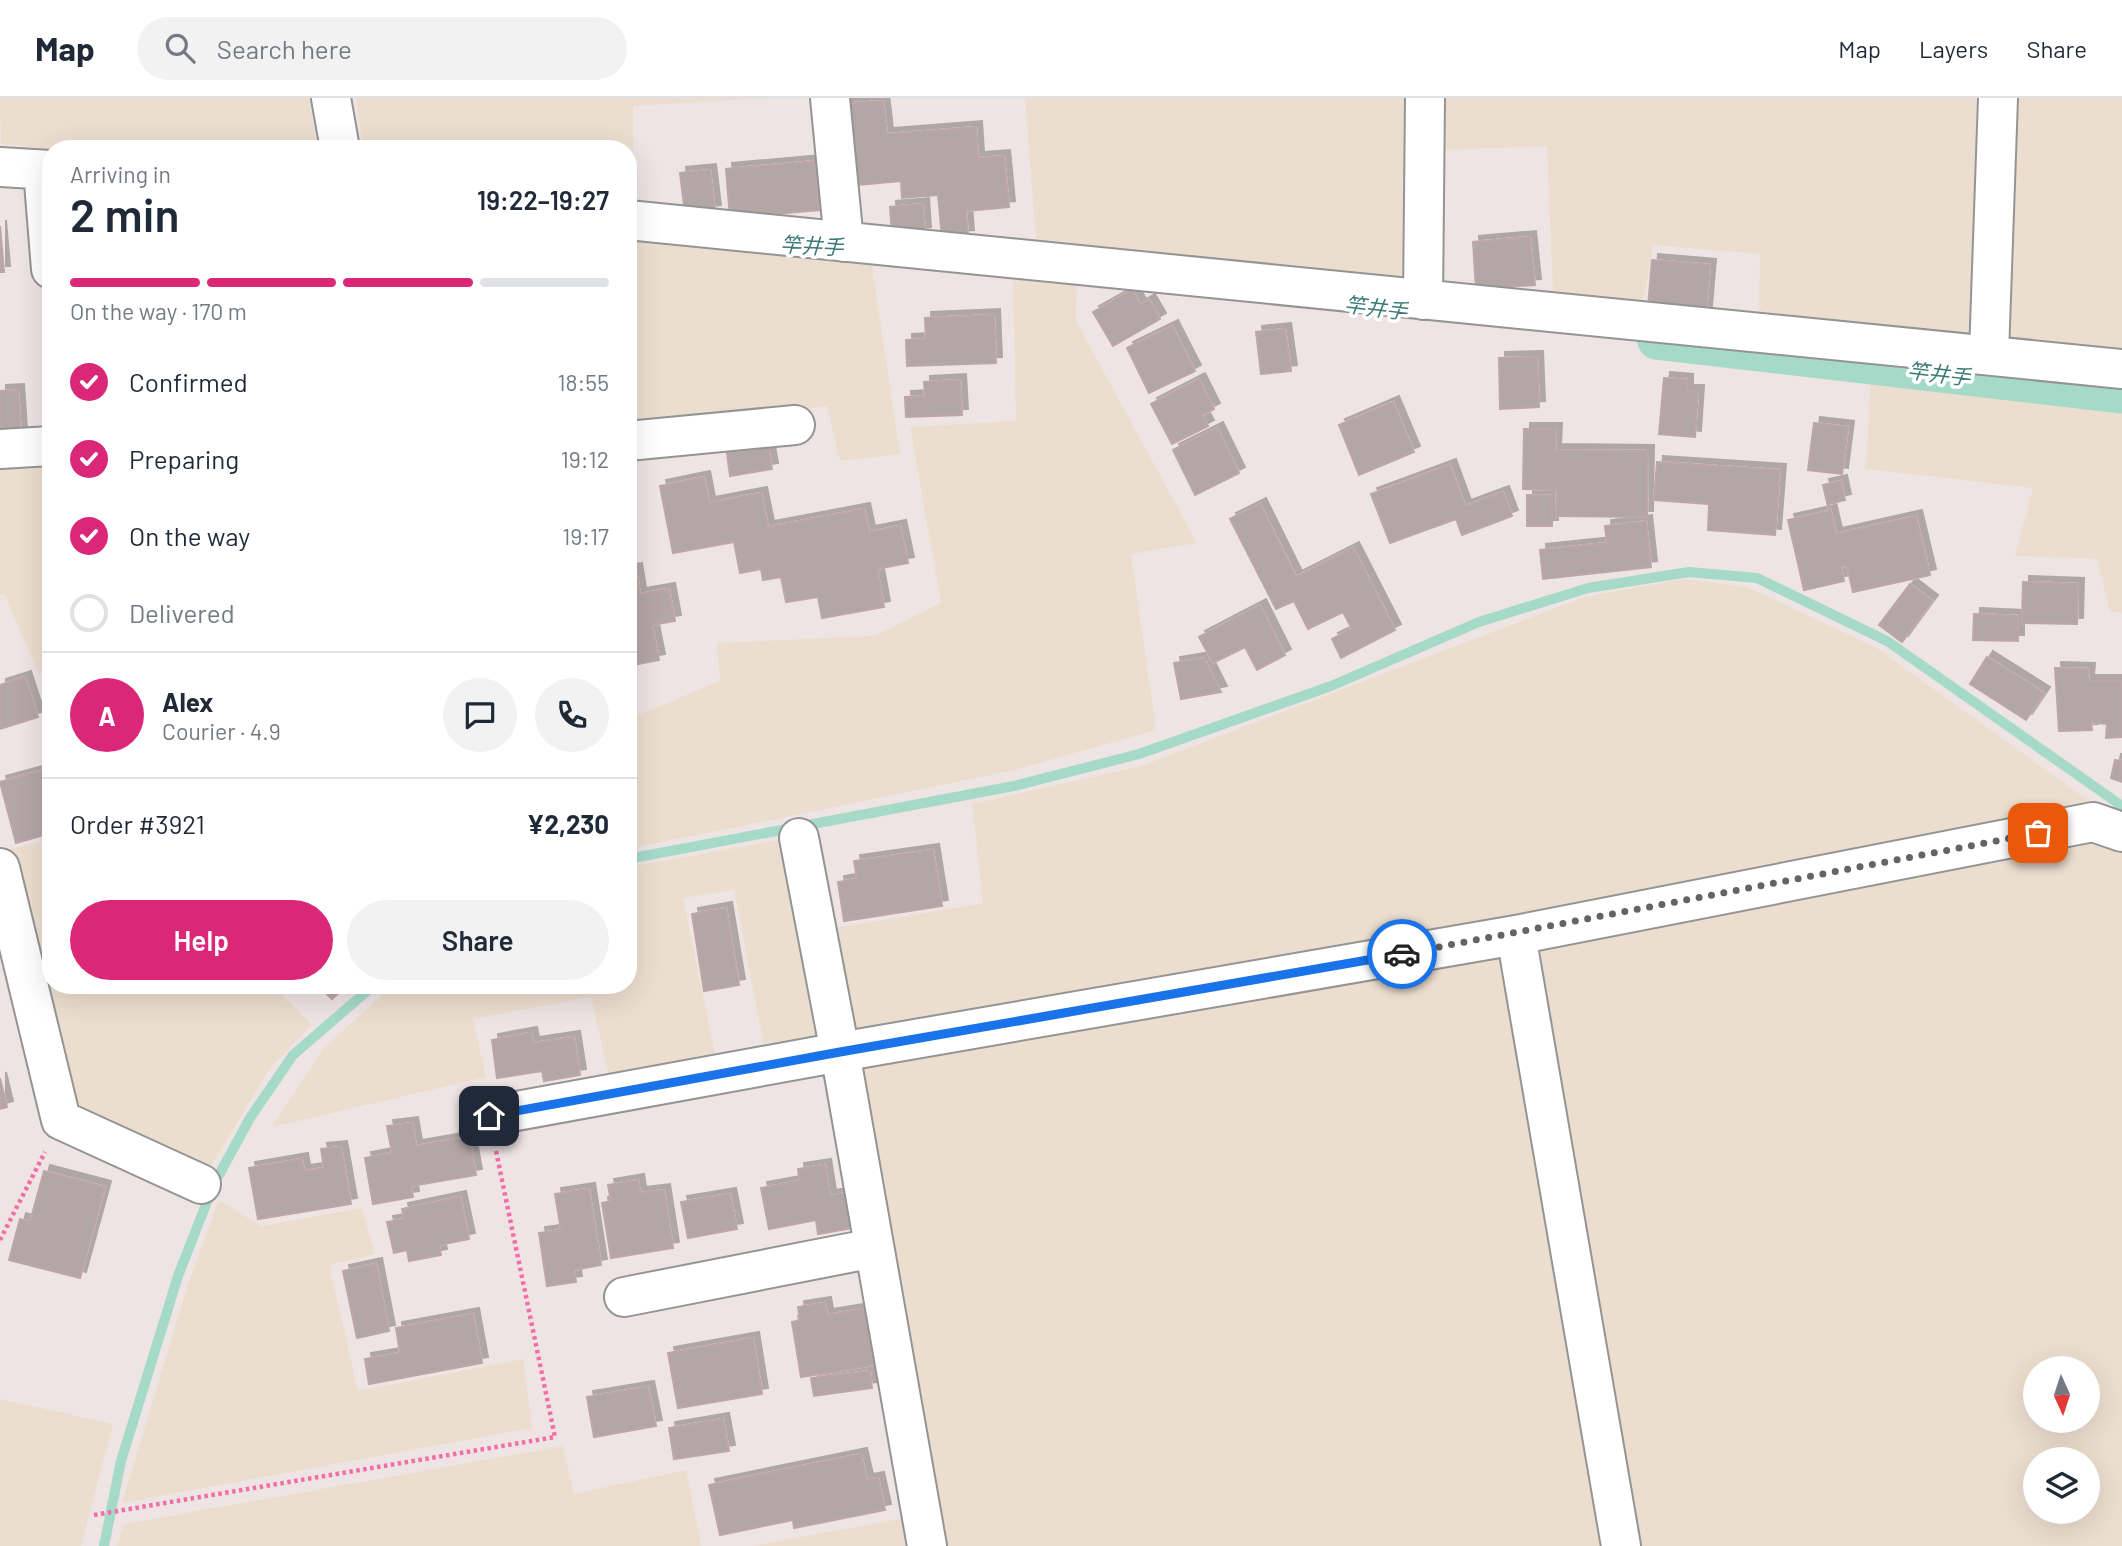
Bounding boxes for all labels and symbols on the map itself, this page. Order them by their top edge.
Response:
water label: 竿井手 [780,231,846,259]
water label: 竿井手 [1343,291,1411,323]
water label: 竿井手 [1906,357,1974,389]
pin [2008,803,2068,863]
courier [1367,919,1437,989]
pin [459,1086,519,1146]
north arrow [2023,1356,2100,1433]

